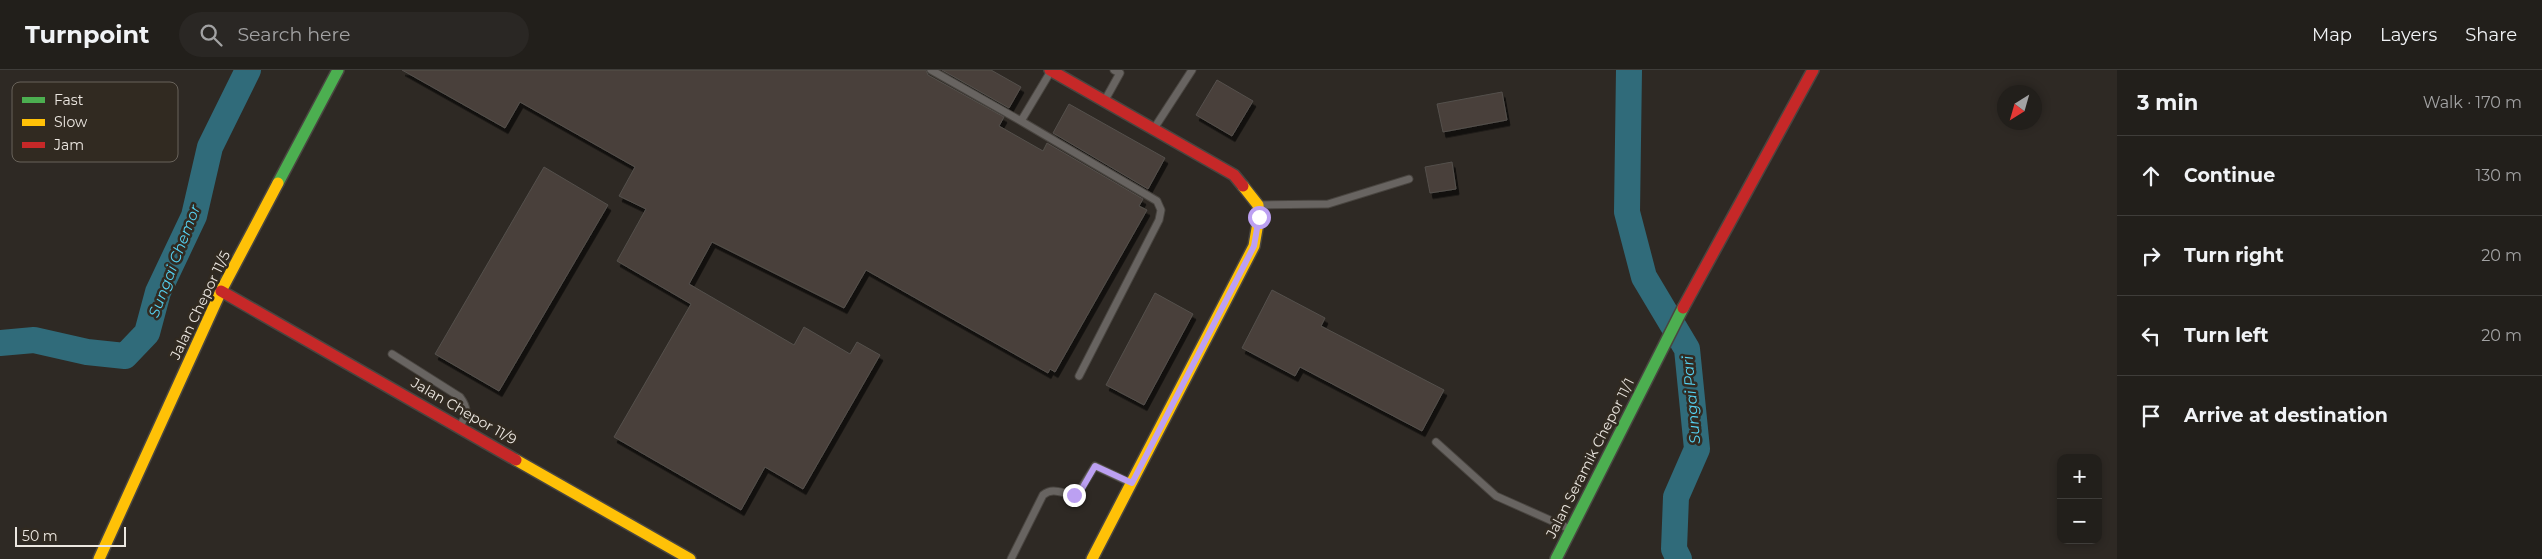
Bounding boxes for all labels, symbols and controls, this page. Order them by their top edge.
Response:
search box [179,12,529,57]
text: Turnpoint [25,20,149,49]
icon: search [197,21,225,49]
text: Search here [237,23,350,46]
text: Map [2312,24,2352,46]
text: Layers [2380,24,2437,46]
text: Share [2465,24,2517,46]
legend [12,82,178,162]
north arrow [1997,85,2042,130]
text: 3 min [2137,90,2198,115]
text: Fast [54,91,84,109]
text: Walk · 170 m [2423,93,2522,112]
text: Slow [54,113,88,131]
text: Jam [53,136,84,154]
icon: ahead [2137,162,2165,190]
text: Continue [2184,164,2275,187]
text: 130 m [2475,166,2522,185]
water label: Sungai Chemor [144,201,205,320]
route start [1248,206,1271,229]
icon: right [2137,242,2165,270]
text: Turn right [2184,244,2284,267]
text: 20 m [2481,246,2522,265]
street label: Jalan Chepor 11/5 [165,248,234,363]
icon: left [2137,322,2165,350]
text: Turn left [2184,324,2269,347]
text: 20 m [2481,326,2522,345]
water label: Sungai Pari [1678,354,1704,445]
street label: Jalan Chepor 11/9 [407,373,520,449]
street label: Jalan Seramik Chepor 11/1 [1541,375,1638,542]
icon: arrive [2137,402,2165,430]
text: Arrive at destination [2184,404,2388,427]
map controls [2057,454,2102,544]
button: + [2057,454,2102,499]
route end [1063,484,1086,507]
button: − [2057,499,2102,544]
scale bar [15,524,126,547]
text: 50 m [22,527,58,545]

